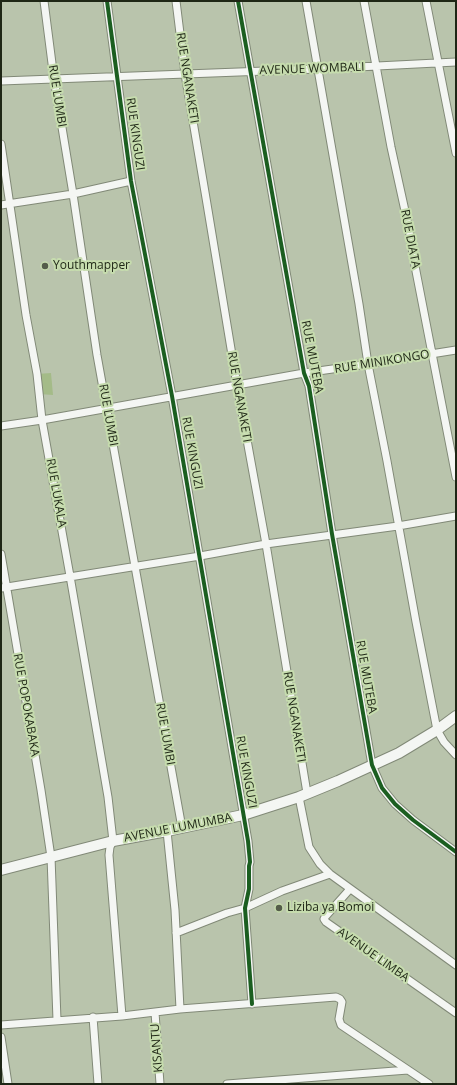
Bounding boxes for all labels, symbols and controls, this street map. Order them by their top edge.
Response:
street label: RUE NGANAKETI [173,31,201,125]
street label: AVENUE WOMBALI [259,60,365,78]
street label: RUE LUMBI [45,64,69,128]
street label: RUE KINGUZI [123,97,147,171]
street label: RUE DIATA [397,208,423,270]
place label: Youthmapper [53,259,130,273]
marker: Youthmapper [40,261,50,271]
street label: RUE MUTEBA [298,319,326,395]
street label: RUE MINIKONGO [333,347,431,377]
street label: RUE NGANAKETI [224,351,254,443]
street label: RUE LUMBI [95,383,121,447]
street label: RUE KINGUZI [179,416,205,490]
street label: RUE LUKALA [43,457,69,529]
street label: RUE MUTEBA [352,639,380,715]
street label: RUE POPOKABAKA [10,652,42,758]
street label: RUE NGANAKETI [280,670,308,764]
street label: RUE LUMBI [152,702,178,766]
street label: RUE KINGUZI [233,735,259,809]
street label: AVENUE LUMUMBA [123,810,233,846]
place label: Liziba ya Bomoi [287,901,374,915]
marker: Liziba ya Bomoi [274,903,284,913]
street label: AVENUE LIMBA [334,925,412,985]
street label: KISANTU [148,1023,166,1073]

